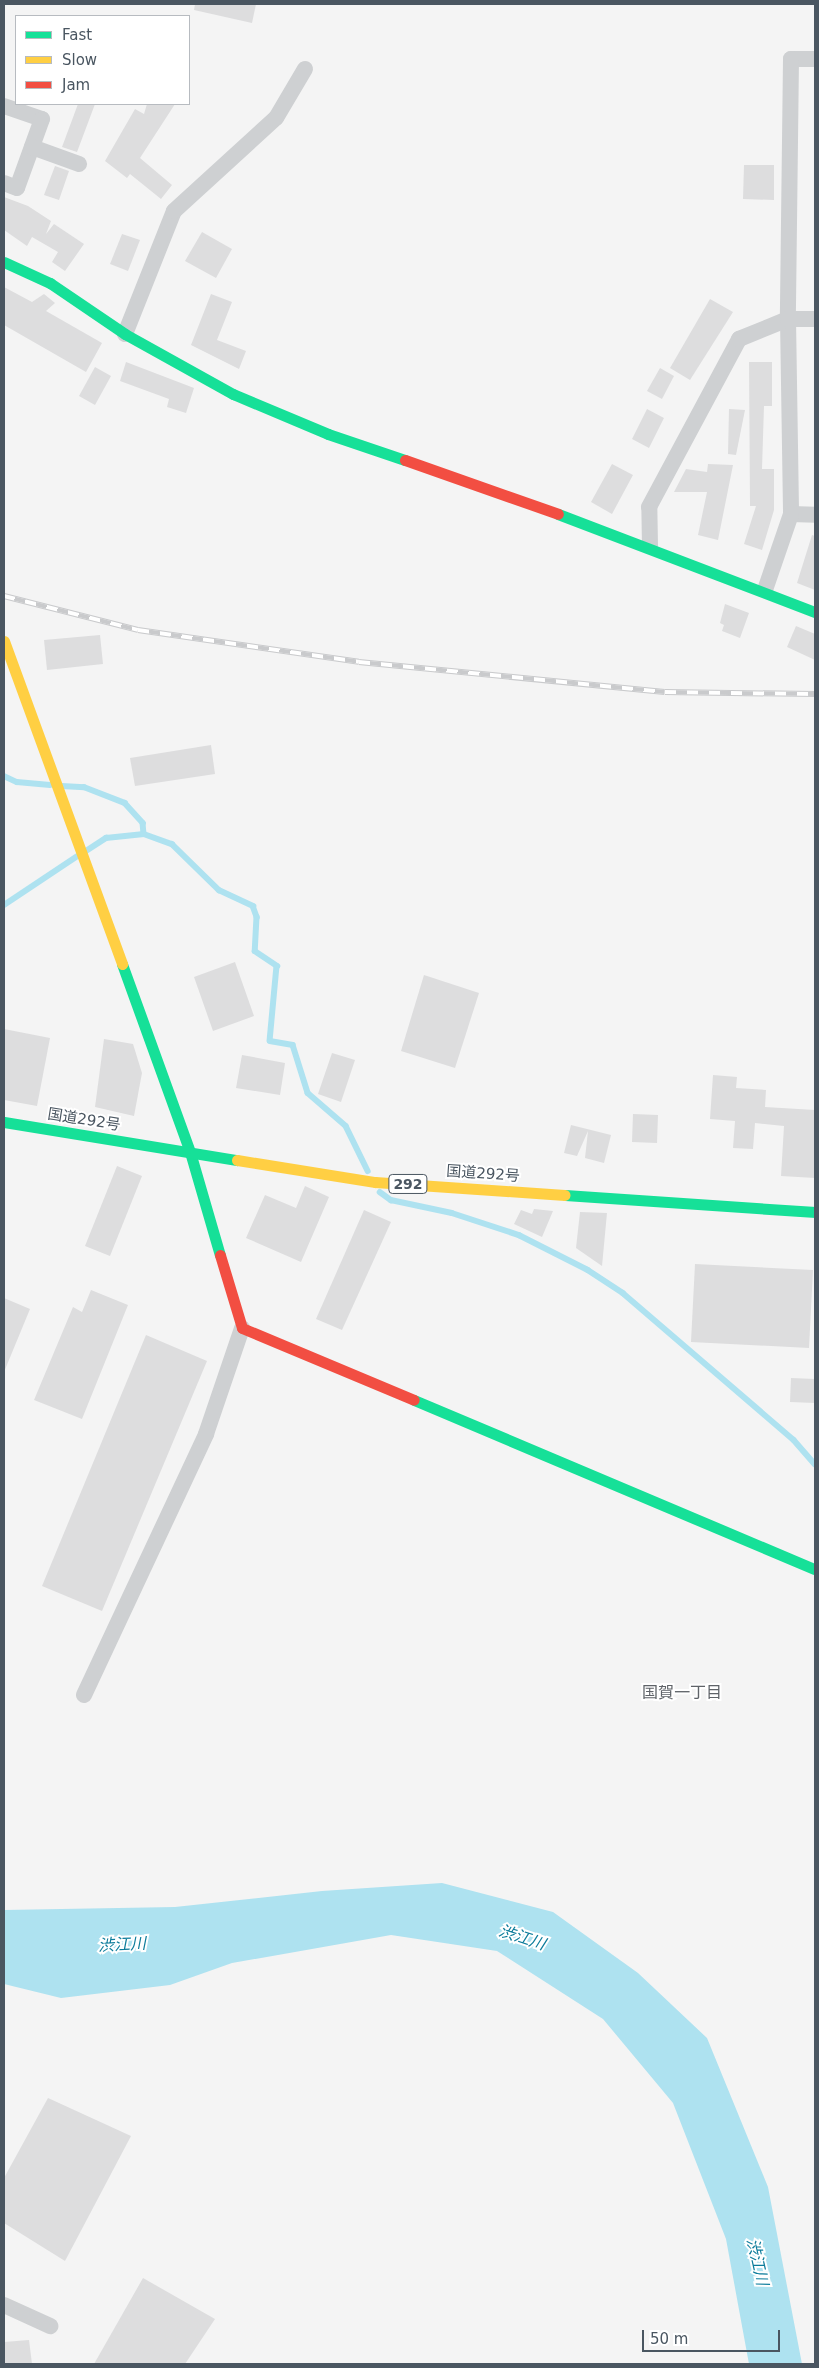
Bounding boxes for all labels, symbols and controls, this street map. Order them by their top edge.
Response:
legend [15,15,190,105]
text: Fast [62,26,92,44]
text: Slow [62,51,97,69]
text: Jam [62,76,90,94]
street label: 国道292号 [46,1105,122,1135]
street label: 国道292号 [446,1162,520,1186]
road number: 292 [388,1172,428,1196]
district label: 国賀一丁目 [642,1683,722,1703]
water label: 渋江川 [496,1921,548,1955]
water label: 渋江川 [98,1934,146,1956]
water label: 渋江川 [742,2236,772,2288]
scale bar [644,2320,782,2352]
text: 50 m [650,2330,688,2348]

